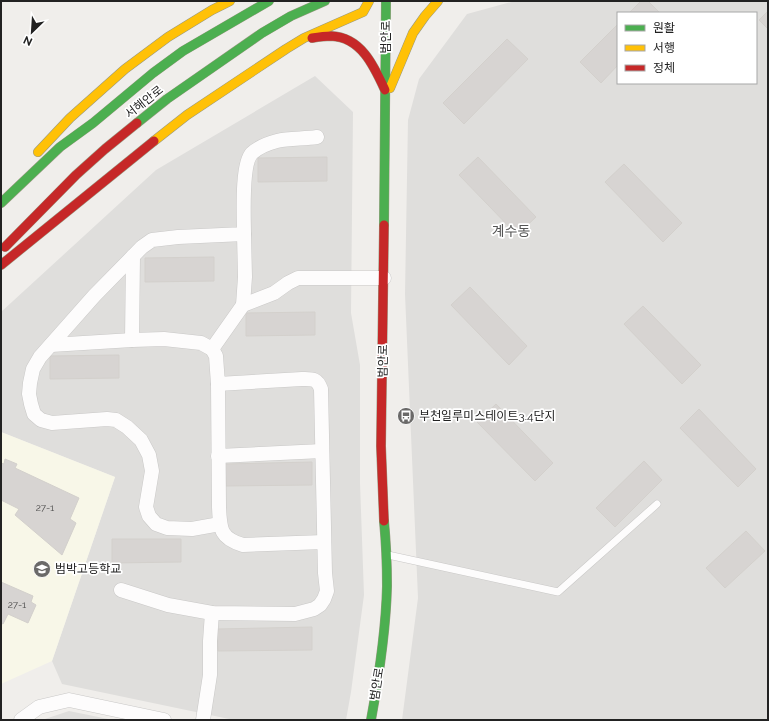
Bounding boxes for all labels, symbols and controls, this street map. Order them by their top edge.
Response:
north arrow [12,12,52,52]
legend [617,12,757,84]
street label: 범안로 [379,20,393,54]
text: 원활 [653,21,675,35]
text: N [21,33,35,48]
text: 서행 [653,41,675,55]
text: 정체 [653,61,675,75]
street label: 서해안로 [122,83,166,121]
district label: 계수동 [492,223,530,239]
street label: 범안로 [376,344,390,378]
bus stop icon: 부천일루미스테이트3.4단지 [396,406,416,426]
place label: 부천일루미스테이트3.4단지 [419,409,556,423]
house number: 27-1 [36,502,55,513]
school or university icon: 범박고등학교 [32,559,52,579]
place label: 범박고등학교 [55,562,121,576]
house number: 27-1 [8,599,27,610]
street label: 범안로 [367,667,387,701]

